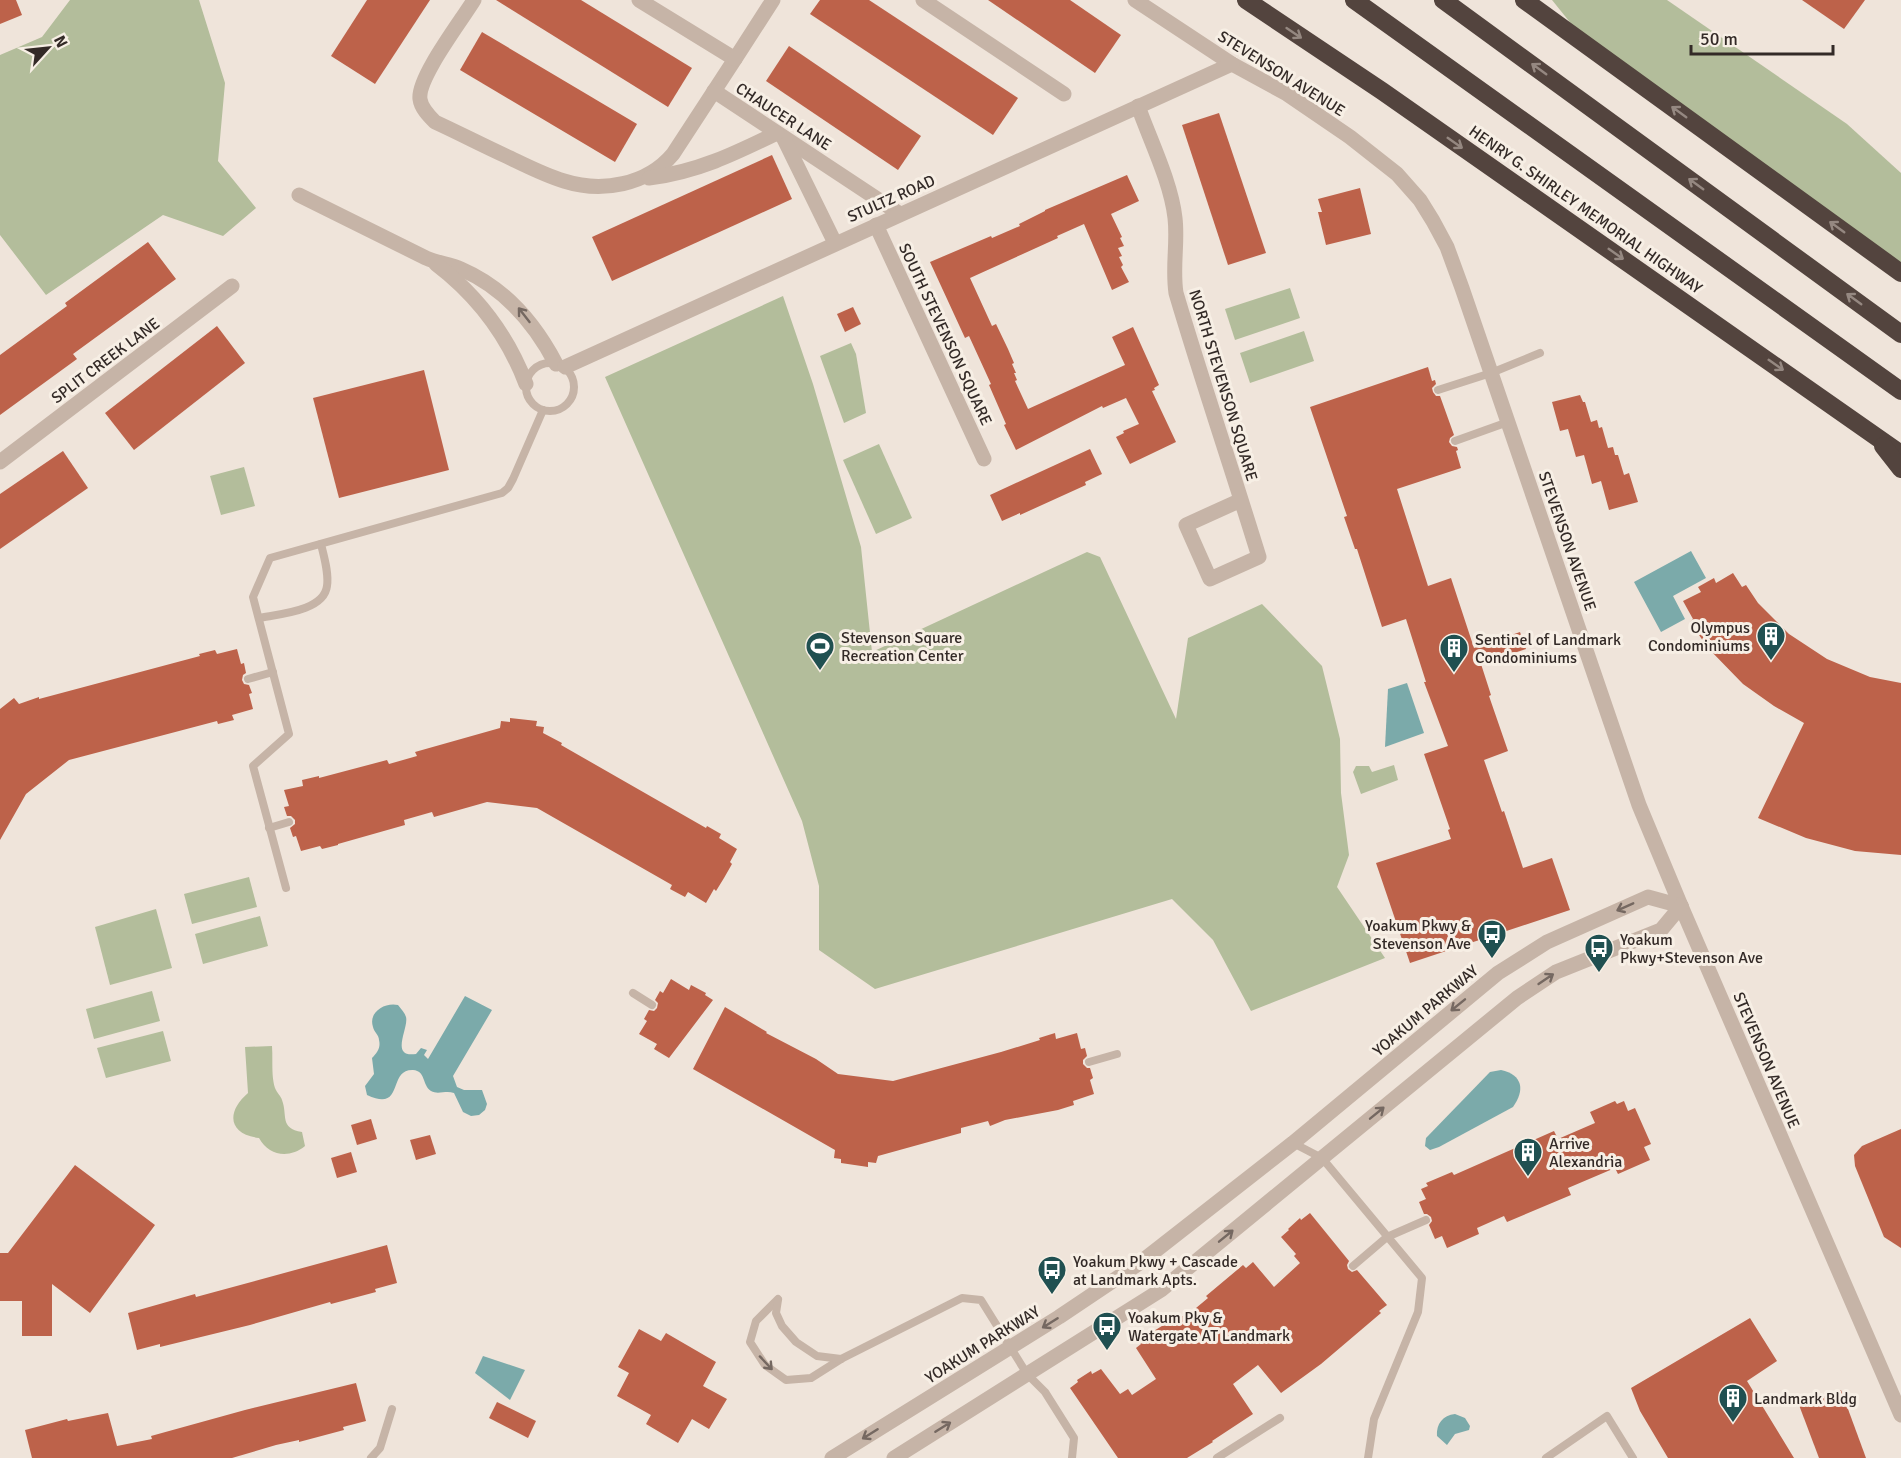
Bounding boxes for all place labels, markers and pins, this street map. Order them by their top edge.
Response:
place label: Olympus Condominiums [1648,618,1750,656]
building icon: Olympus Condominiums [1755,620,1787,662]
place label: Stevenson Square Recreation Center [841,628,964,666]
sports icon: Stevenson Square Recreation Center [804,630,836,672]
place label: Sentinel of Landmark Condominiums [1475,630,1621,668]
building icon: Sentinel of Landmark Condominiums [1438,632,1470,674]
place label: Yoakum Pkwy & Stevenson Ave [1365,916,1471,954]
bus stop icon: Yoakum Pkwy & Stevenson Ave [1476,918,1508,960]
place label: Yoakum Pkwy+Stevenson Ave [1620,930,1763,968]
bus stop icon: Yoakum Pkwy+Stevenson Ave [1583,932,1615,974]
place label: Arrive Alexandria [1549,1134,1622,1172]
building icon: Arrive Alexandria [1512,1136,1544,1178]
place label: Yoakum Pkwy + Cascade at Landmark Apts. [1073,1252,1238,1290]
bus stop icon: Yoakum Pkwy + Cascade at Landmark Apts. [1036,1254,1068,1296]
place label: Yoakum Pky & Watergate AT Landmark [1128,1308,1290,1346]
bus stop icon: Yoakum Pky & Watergate AT Landmark [1091,1310,1123,1352]
building icon: Landmark Bldg [1717,1382,1749,1424]
place label: Landmark Bldg [1754,1389,1857,1409]

